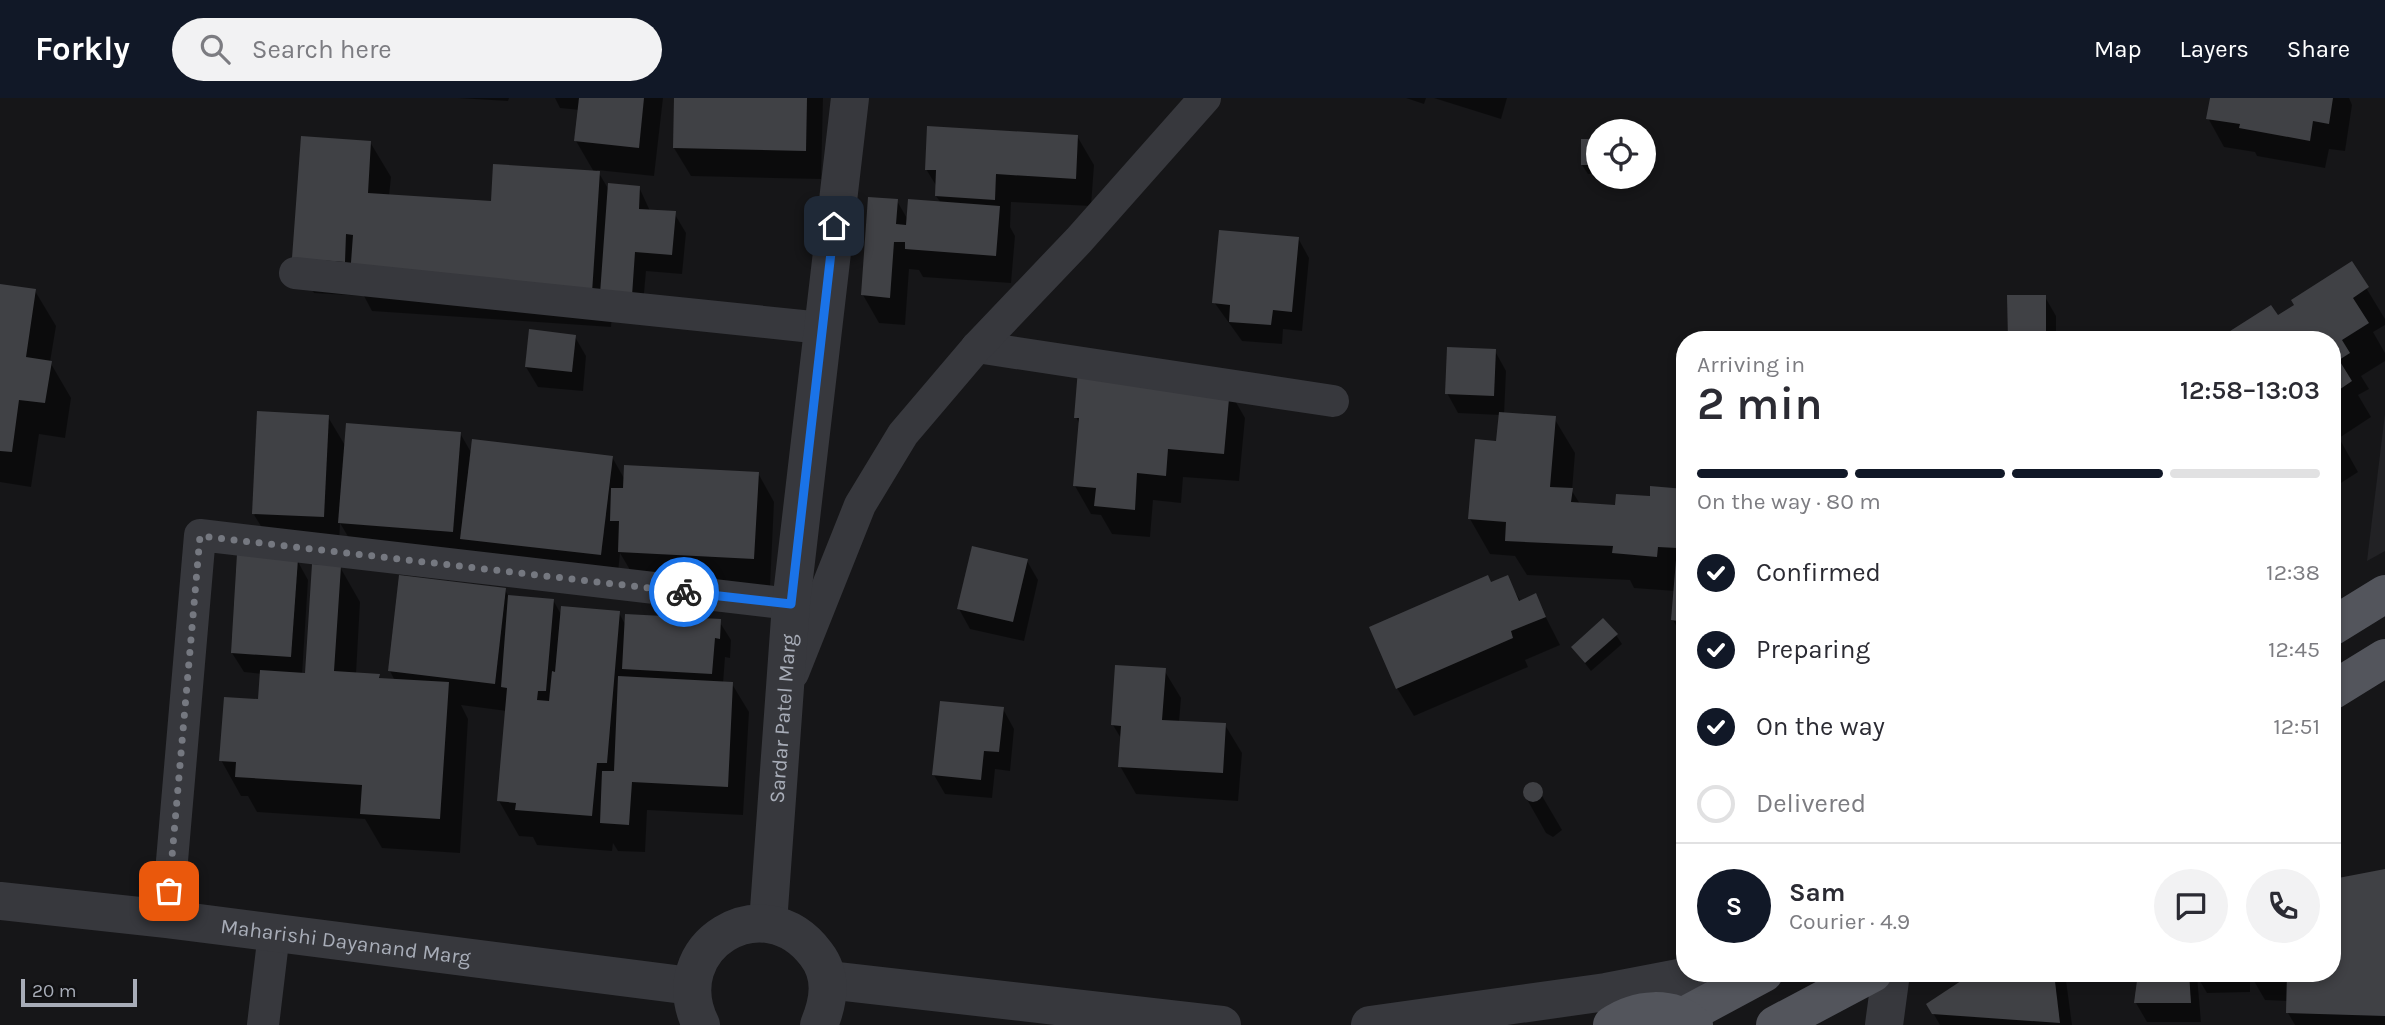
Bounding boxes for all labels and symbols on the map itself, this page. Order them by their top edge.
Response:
pin [804,196,864,256]
courier [649,557,719,627]
street label: Sardar Patel Marg [765,633,801,804]
pin [139,861,199,921]
street label: Maharishi Dayanand Marg [219,914,472,970]
scale bar [21,976,136,1008]

